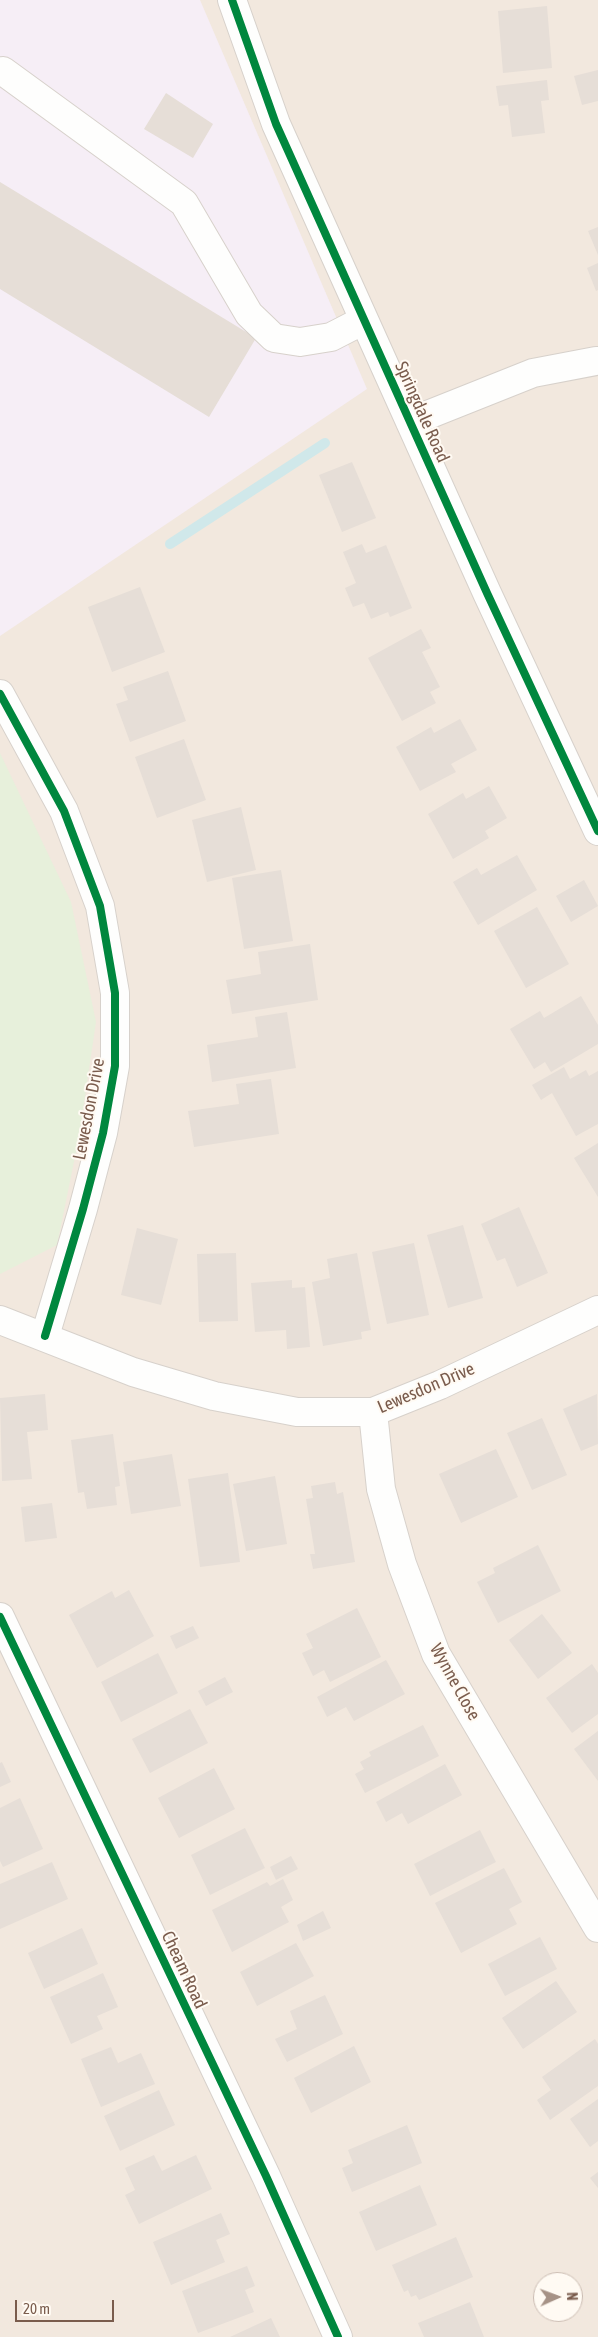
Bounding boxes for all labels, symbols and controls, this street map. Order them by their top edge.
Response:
street label: Springdale Road [390,358,454,466]
street label: Lewesdon Drive [69,1056,109,1162]
street label: Lewesdon Drive [374,1358,478,1418]
street label: Wynne Close [425,1640,485,1724]
street label: Cheam Road [157,1928,211,2012]
north arrow [533,2272,583,2322]
scale bar [18,2290,116,2322]
text: N [564,2292,580,2301]
text: 20 m [23,2300,50,2317]

